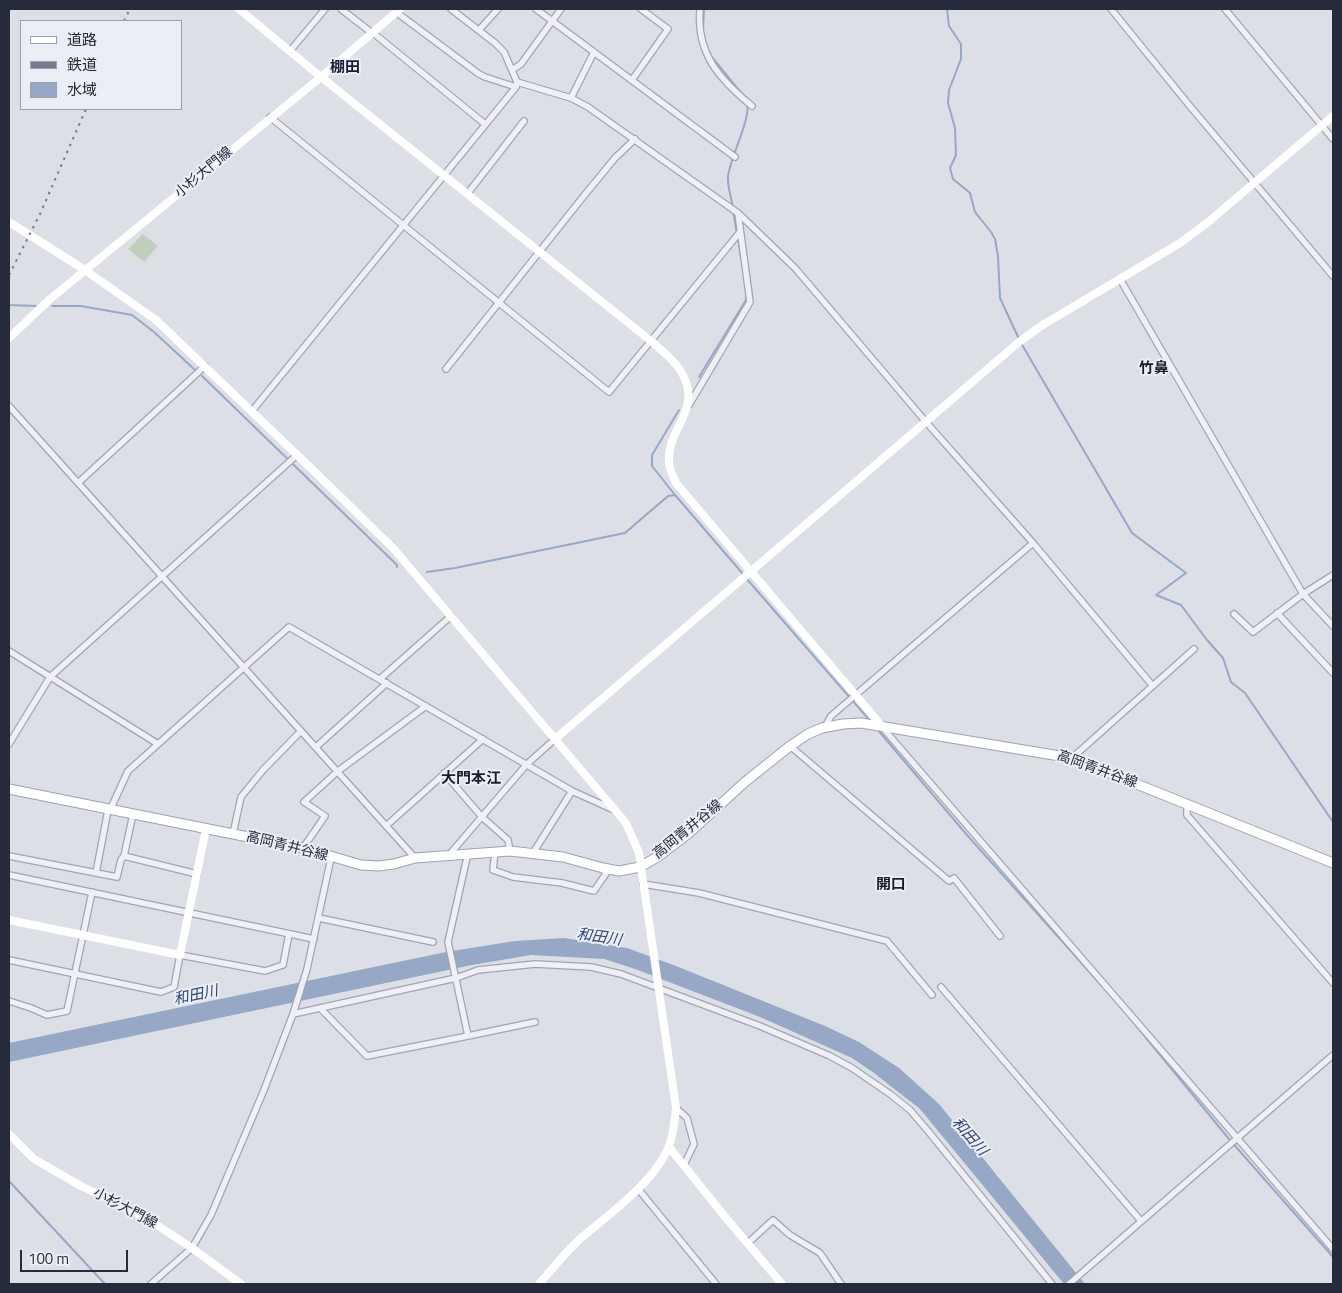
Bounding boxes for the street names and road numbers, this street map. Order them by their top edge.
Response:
street label: 小杉大門線 [172,144,236,202]
street label: 高岡青井谷線 [1055,748,1139,792]
street label: 高岡青井谷線 [650,797,726,863]
street label: 高岡青井谷線 [244,829,330,865]
street label: 小杉大門線 [90,1185,160,1233]

